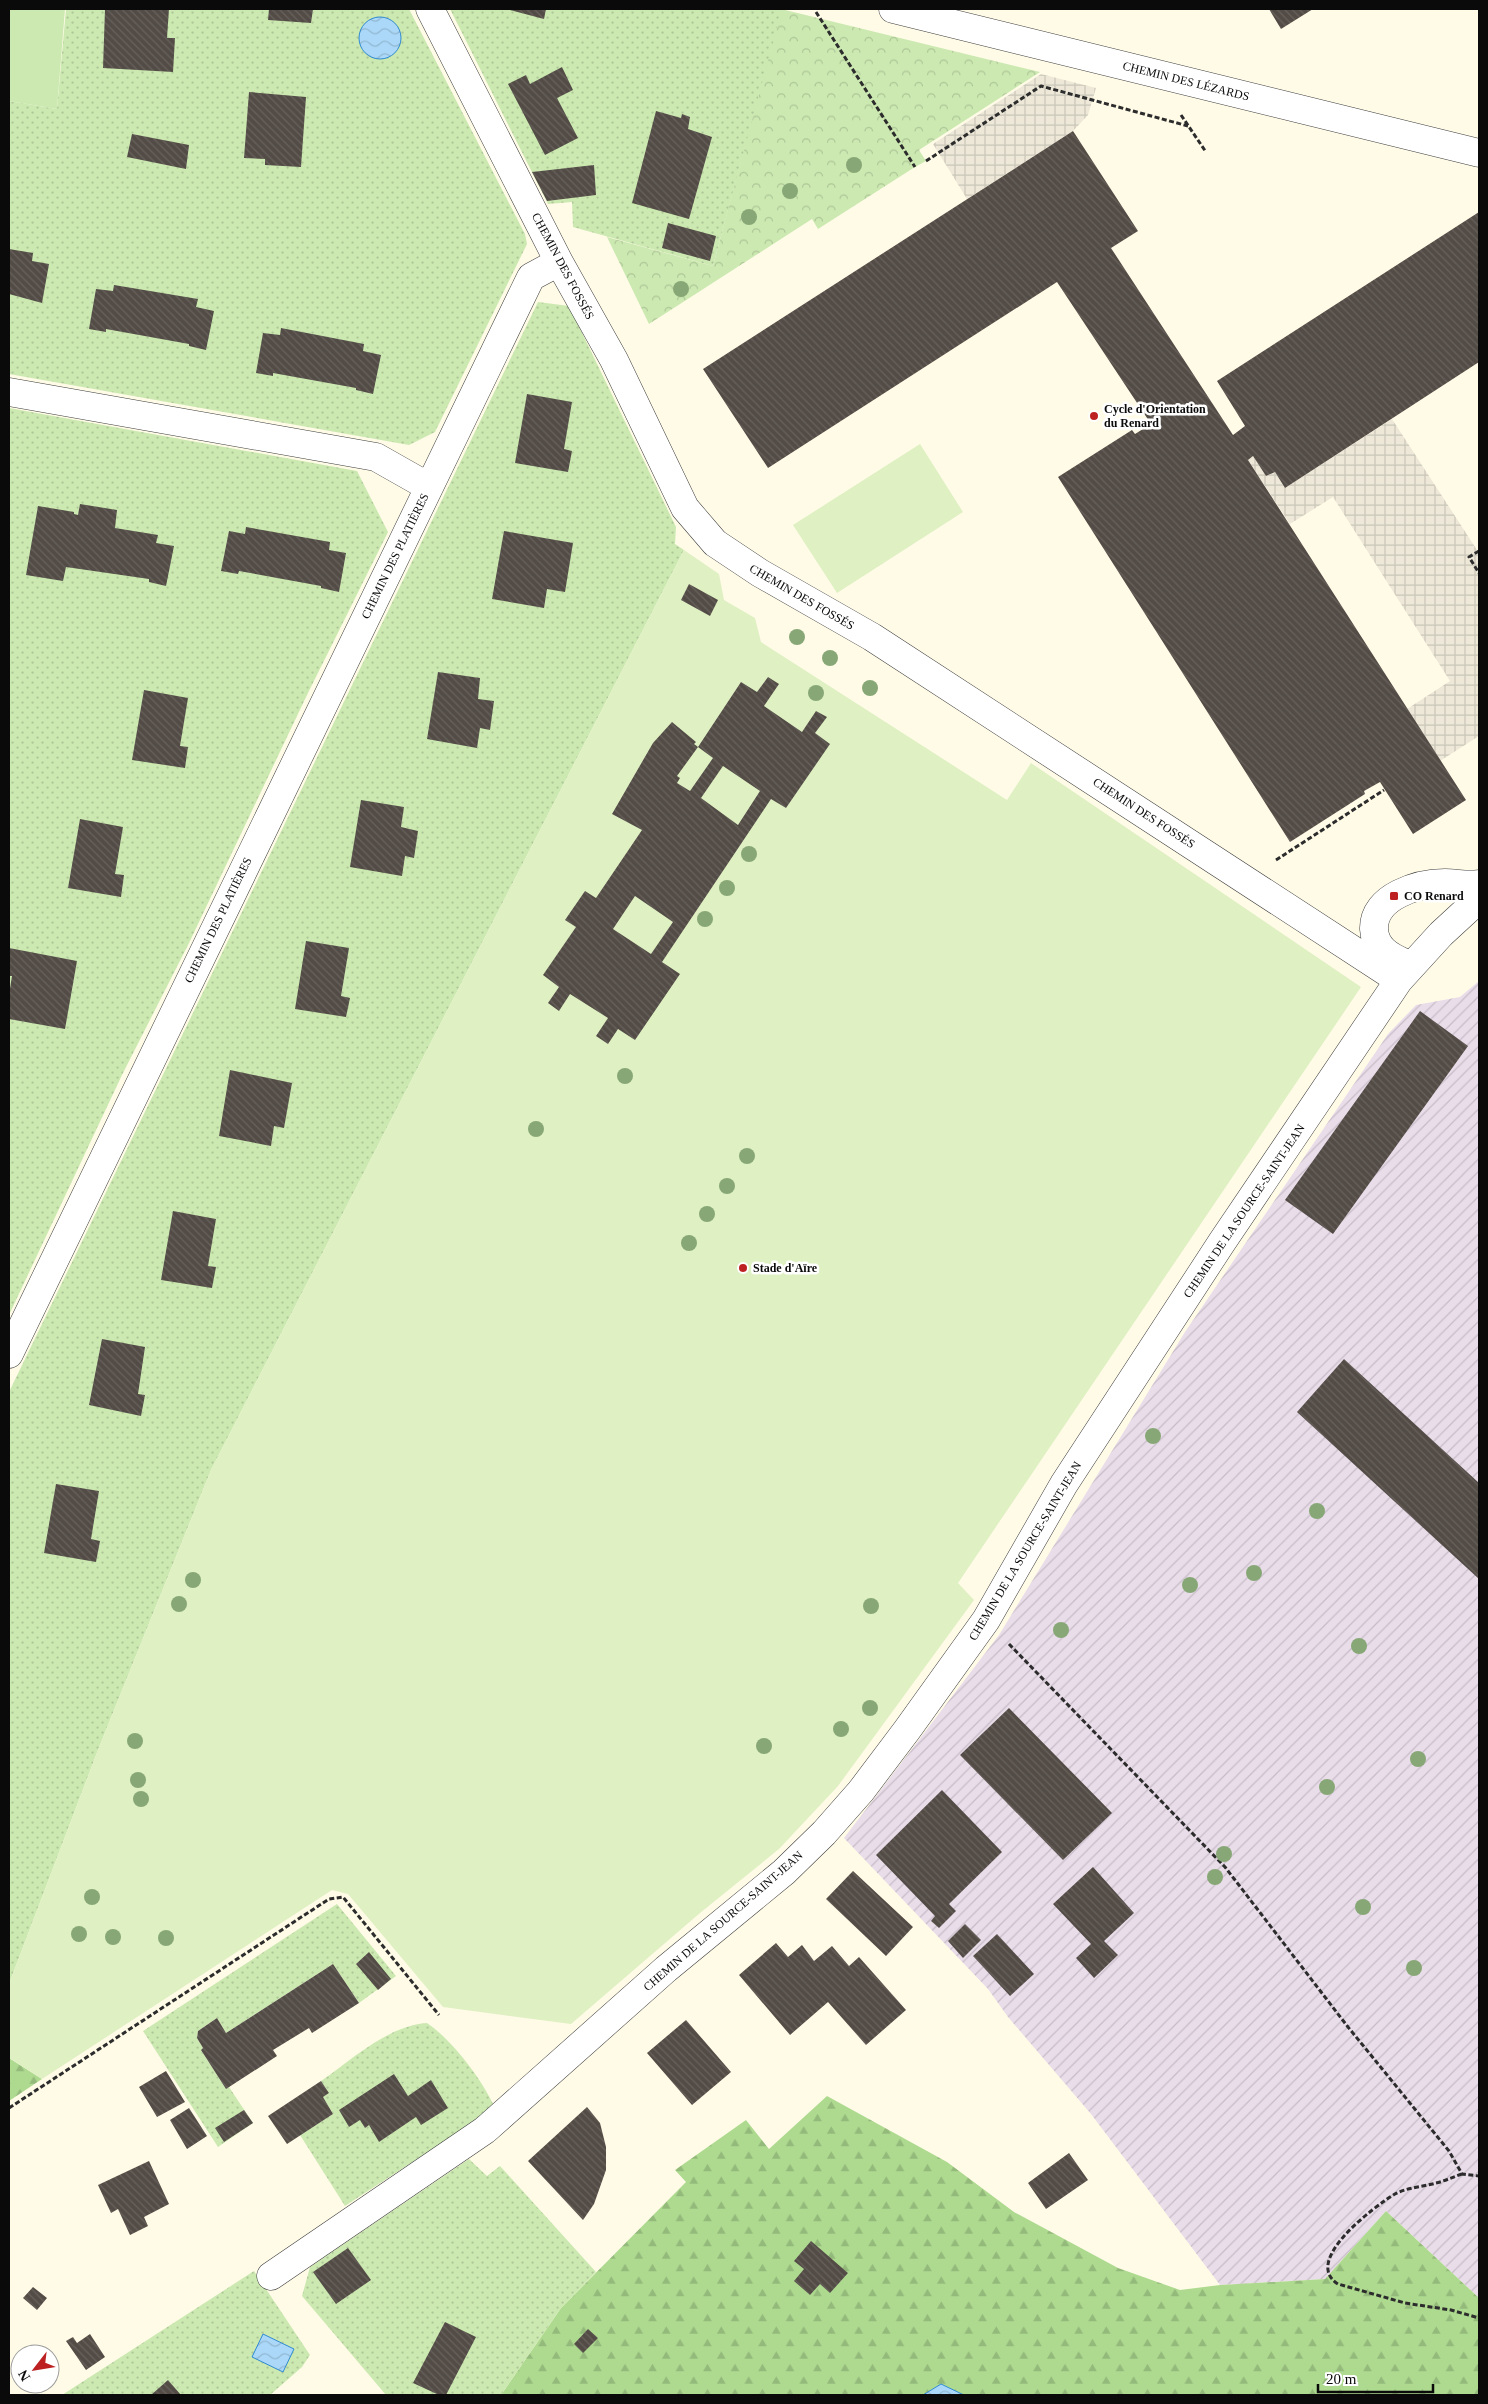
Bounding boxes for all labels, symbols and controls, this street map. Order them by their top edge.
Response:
street label: CHEMIN DES LÉZARDS [1121,58,1251,104]
street label: CHEMIN DES FOSSÉS [529,210,597,322]
place label: Cycle d'Orientation du Renard [1104,402,1206,430]
marker: Cycle d'Orientation du Renard [1088,410,1100,422]
street label: CHEMIN DES PLATIÈRES [358,491,432,621]
street label: CHEMIN DES FOSSÉS [747,561,857,633]
street label: CHEMIN DES FOSSÉS [1090,775,1198,851]
street label: CHEMIN DES PLATIÈRES [181,855,255,985]
place label: CO Renard [1404,889,1464,903]
marker: CO Renard [1388,890,1400,902]
street label: CHEMIN DE LA SOURCE-SAINT-JEAN [1180,1121,1308,1301]
place label: Stade d'Aïre [753,1261,818,1275]
marker: Stade d'Aïre [737,1262,749,1274]
street label: CHEMIN DE LA SOURCE-SAINT-JEAN [966,1459,1084,1643]
street label: CHEMIN DE LA SOURCE-SAINT-JEAN [640,1848,806,1994]
north arrow [10,2344,60,2394]
scale bar [1318,2362,1433,2394]
text: N [15,2367,33,2384]
text: 20 m [1326,2371,1357,2387]

